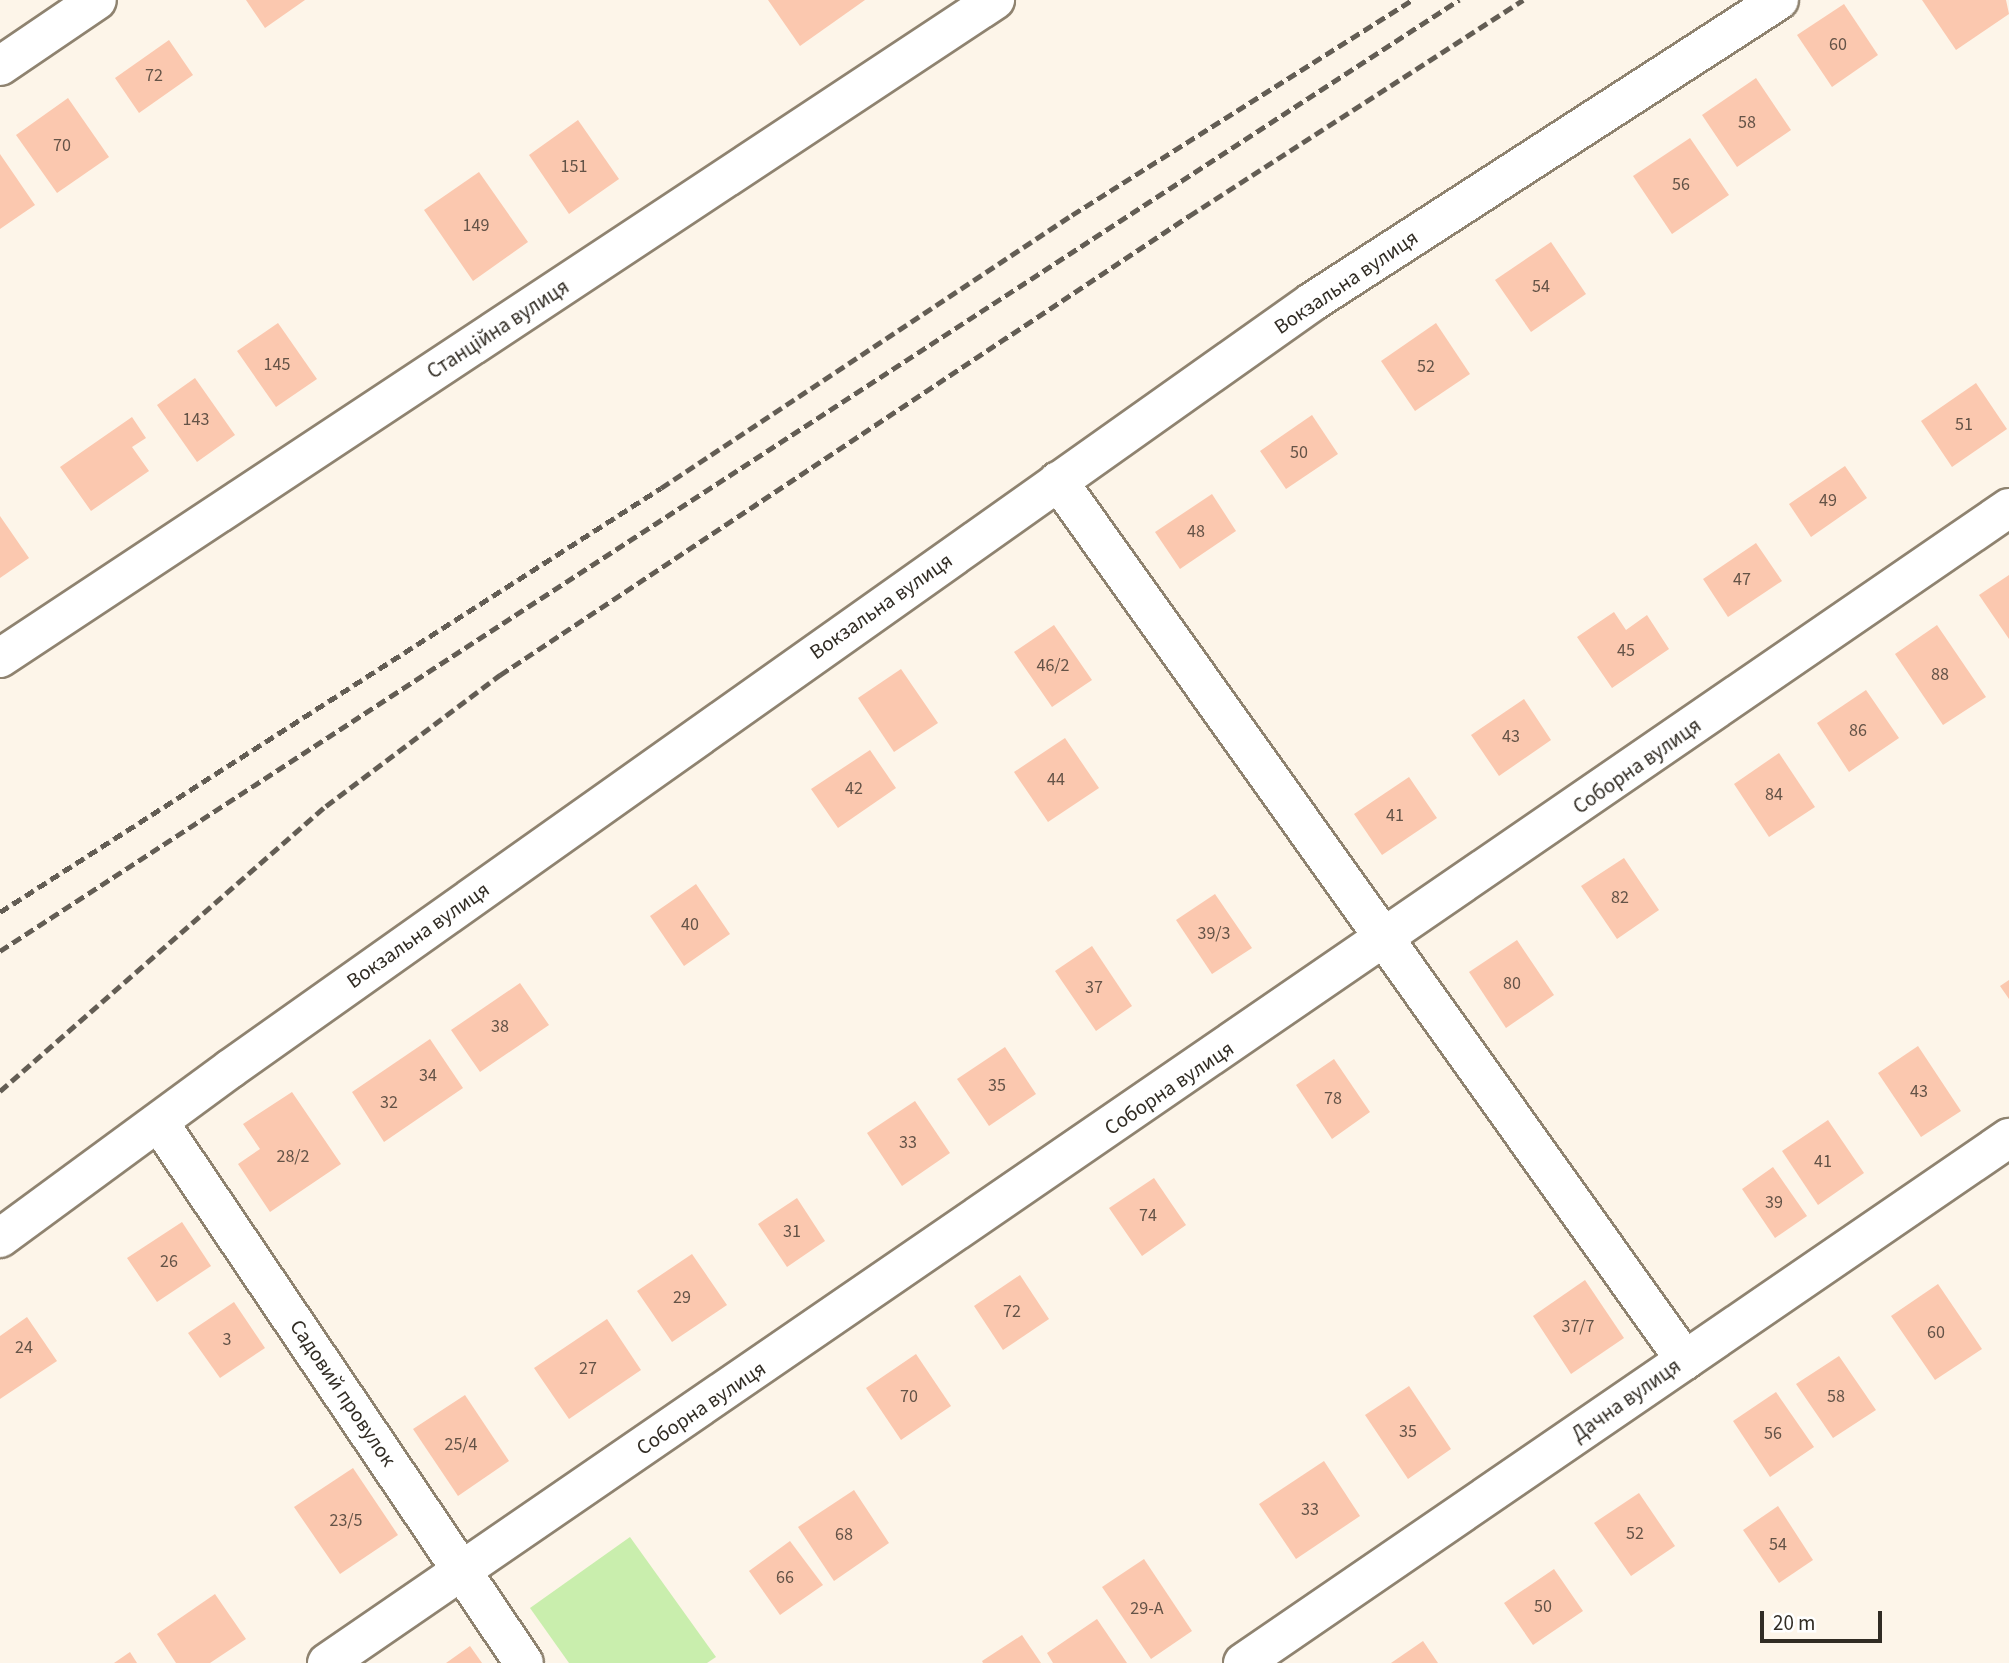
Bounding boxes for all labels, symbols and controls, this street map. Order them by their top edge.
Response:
house number: 60 [1829,34,1847,56]
house number: 72 [145,65,163,87]
house number: 58 [1738,112,1756,134]
house number: 70 [53,135,71,157]
house number: 151 [561,156,587,178]
house number: 56 [1672,174,1690,196]
house number: 149 [463,215,489,237]
street label: Вокзальна вулиця [1269,225,1423,339]
street label: Станційна вулиця [422,274,574,384]
house number: 54 [1532,276,1550,298]
house number: 145 [264,354,290,376]
house number: 52 [1417,356,1435,378]
house number: 143 [183,409,209,431]
house number: 51 [1955,414,1973,436]
house number: 50 [1290,442,1308,464]
house number: 49 [1819,490,1837,512]
house number: 48 [1187,521,1205,543]
street label: Вокзальна вулиця [805,547,957,665]
house number: 47 [1733,569,1751,591]
house number: 45 [1617,640,1635,662]
house number: 46/2 [1036,655,1070,677]
house number: 88 [1931,664,1949,686]
street label: Соборна вулиця [1568,713,1706,819]
house number: 86 [1849,720,1867,742]
house number: 43 [1502,726,1520,748]
house number: 44 [1047,769,1065,791]
house number: 42 [845,778,863,800]
house number: 84 [1765,784,1783,806]
house number: 41 [1386,805,1404,827]
street label: Вокзальна вулиця [342,876,494,994]
house number: 82 [1611,887,1629,909]
house number: 40 [681,914,699,936]
house number: 39/3 [1197,923,1231,945]
house number: 80 [1503,973,1521,995]
house number: 37 [1085,977,1103,999]
house number: 38 [491,1016,509,1038]
street label: Соборна вулиця [1100,1036,1238,1140]
house number: 34 [419,1065,437,1087]
house number: 35 [988,1075,1006,1097]
house number: 43 [1910,1081,1928,1103]
house number: 78 [1324,1088,1342,1110]
house number: 32 [380,1092,398,1114]
house number: 33 [899,1132,917,1154]
house number: 28/2 [276,1146,310,1168]
house number: 41 [1814,1151,1832,1173]
house number: 39 [1765,1192,1783,1214]
house number: 74 [1139,1205,1157,1227]
house number: 31 [783,1221,801,1243]
house number: 26 [160,1251,178,1273]
house number: 29 [673,1287,691,1309]
house number: 72 [1003,1301,1021,1323]
street label: Садовий провулок [285,1315,401,1471]
house number: 37/7 [1561,1316,1595,1338]
house number: 60 [1927,1322,1945,1344]
house number: 3 [223,1329,231,1351]
house number: 24 [15,1337,33,1359]
street label: Дачна вулиця [1567,1353,1685,1447]
street label: Соборна вулиця [632,1356,770,1460]
house number: 27 [579,1358,597,1380]
house number: 70 [900,1386,918,1408]
house number: 58 [1827,1386,1845,1408]
house number: 35 [1399,1421,1417,1443]
house number: 56 [1764,1423,1782,1445]
house number: 25/4 [444,1434,478,1456]
house number: 33 [1301,1499,1319,1521]
house number: 23/5 [329,1510,363,1532]
house number: 52 [1626,1523,1644,1545]
house number: 68 [835,1524,853,1546]
house number: 54 [1769,1534,1787,1556]
house number: 66 [776,1567,794,1589]
house number: 50 [1534,1596,1552,1618]
scale bar [1764,1596,1886,1640]
house number: 29-А [1130,1598,1164,1620]
text: 20 m [1773,1608,1815,1638]

